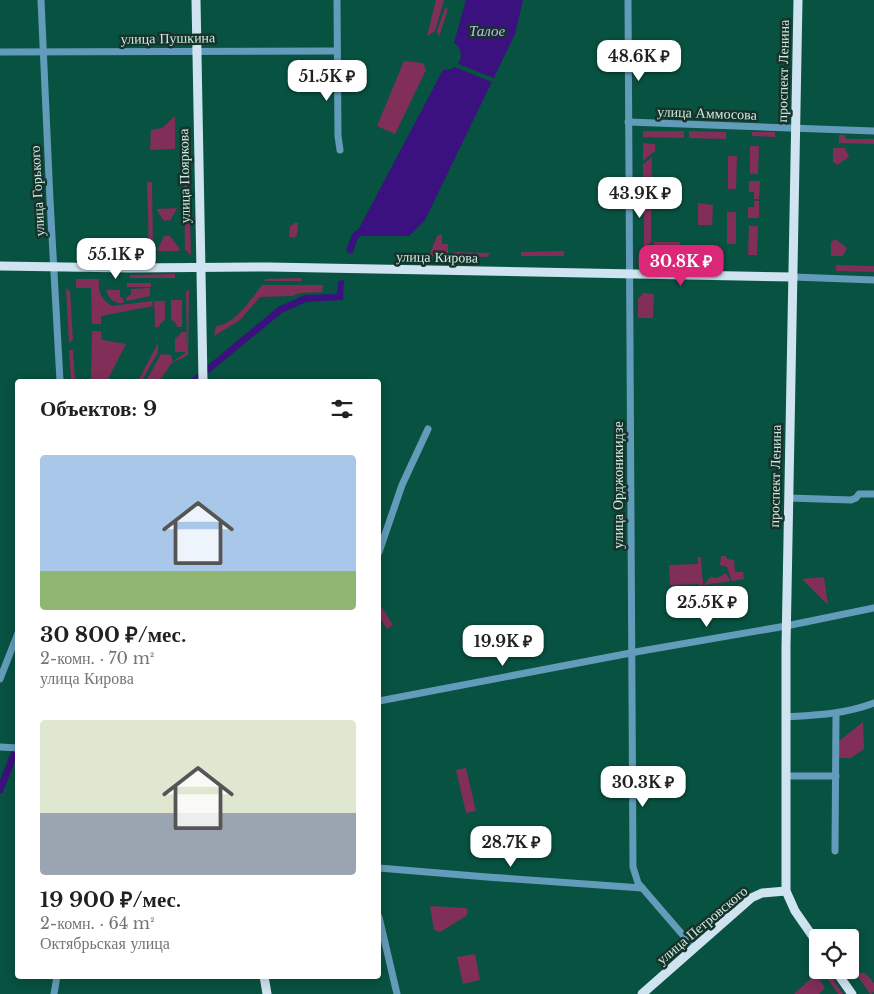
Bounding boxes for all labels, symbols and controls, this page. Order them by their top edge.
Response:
street label: проспект Ленина [773,19,793,123]
water label: Талое [469,21,505,40]
street label: улица Пушкина [121,28,216,48]
pin: 48.6K ₽ [593,39,685,82]
text: 48.6K ₽ [608,46,670,66]
pin: 51.5K ₽ [281,59,373,102]
text: 51.5K ₽ [299,66,355,86]
street label: улица Аммосова [657,102,758,124]
street label: улица Пояркова [174,128,194,223]
street label: улица Горького [26,145,48,237]
pin: 43.9K ₽ [594,176,686,219]
text: 43.9K ₽ [609,183,671,203]
pin: 55.1K ₽ [70,238,162,280]
text: 55.1K ₽ [88,244,144,264]
pin: 30.8K ₽ [635,244,727,287]
street label: улица Кирова [396,247,479,267]
text: 30.8K ₽ [650,251,712,271]
icon: filters [328,395,356,423]
text: Объектов: 9 [40,396,157,422]
street label: улица Орджоникидзе [609,421,627,549]
street label: проспект Ленина [765,424,785,528]
icon: home [153,488,243,578]
pin: 25.5K ₽ [661,586,753,628]
text: 25.5K ₽ [677,592,737,612]
text: 30 800 ₽/мес. [40,622,186,648]
pin: 19.9K ₽ [457,624,549,667]
text: 19.9K ₽ [474,631,532,651]
text: 2-комн. · 70 m² [40,648,154,668]
text: улица Кирова [40,668,134,688]
icon: home [153,753,243,843]
pin: 30.3K ₽ [597,766,689,808]
text: 30.3K ₽ [612,772,674,792]
pin: 28.7K ₽ [465,826,557,868]
text: 28.7K ₽ [481,832,541,852]
street label: улица Петровского [653,882,751,968]
text: 19 900 ₽/мес. [40,887,181,913]
text: 2-комн. · 64 m² [40,913,155,933]
map controls [809,929,859,979]
button: locate [809,929,859,979]
text: Октябрьская улица [40,933,170,953]

